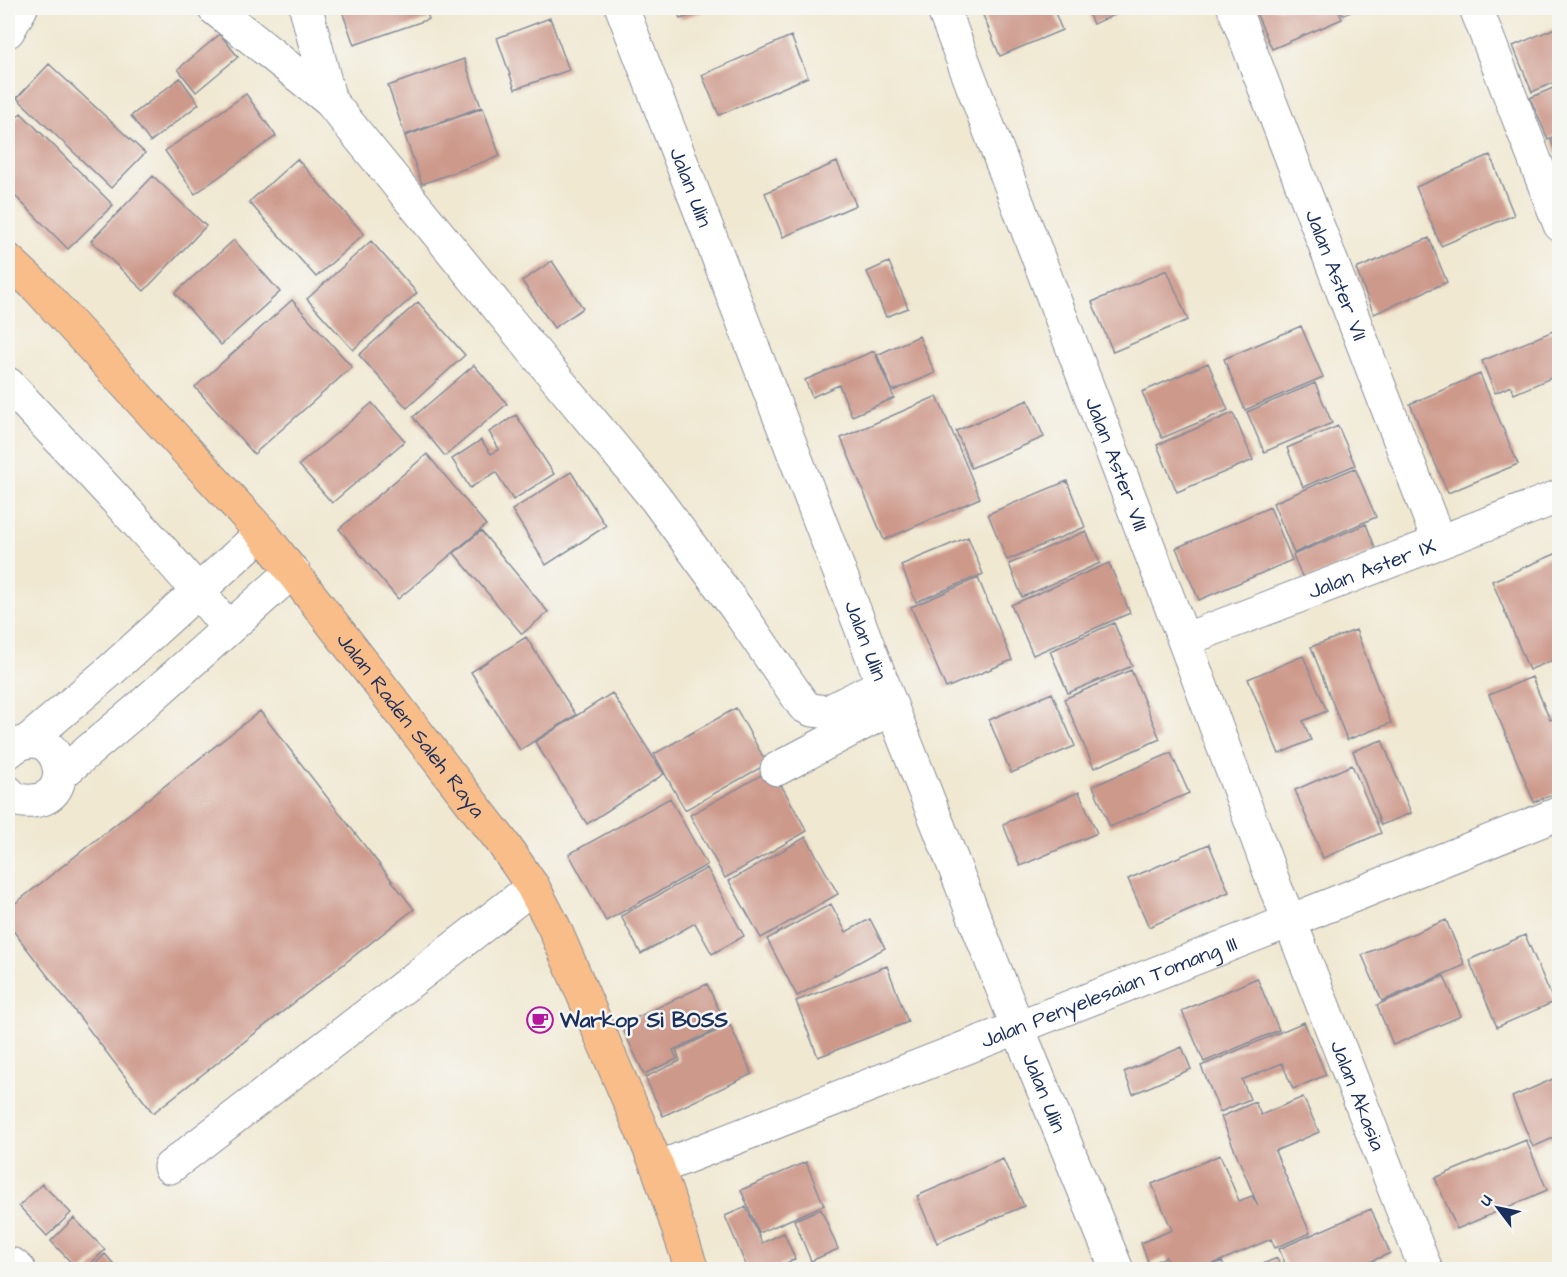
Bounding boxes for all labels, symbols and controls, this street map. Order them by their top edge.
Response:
street label: Jalan Ulin [663,143,720,231]
street label: Jalan Aster VII [1298,205,1375,345]
street label: Jalan Aster VIII [1078,393,1156,535]
street label: Jalan Aster IX [1304,530,1440,606]
street label: Jalan Ulin [837,596,895,685]
street label: Jalan Raden Saleh Raya [330,626,492,824]
street label: Jalan Penyelesaian Tomang III [976,929,1241,1055]
cafe icon: Warkop Si BOSS [525,1005,555,1035]
place label: Warkop Si BOSS [559,1006,728,1036]
street label: Jalan Akasia [1323,1036,1393,1155]
street label: Jalan Ulin [1015,1048,1074,1137]
north arrow [1468,1178,1528,1238]
text: U [1474,1191,1498,1210]

